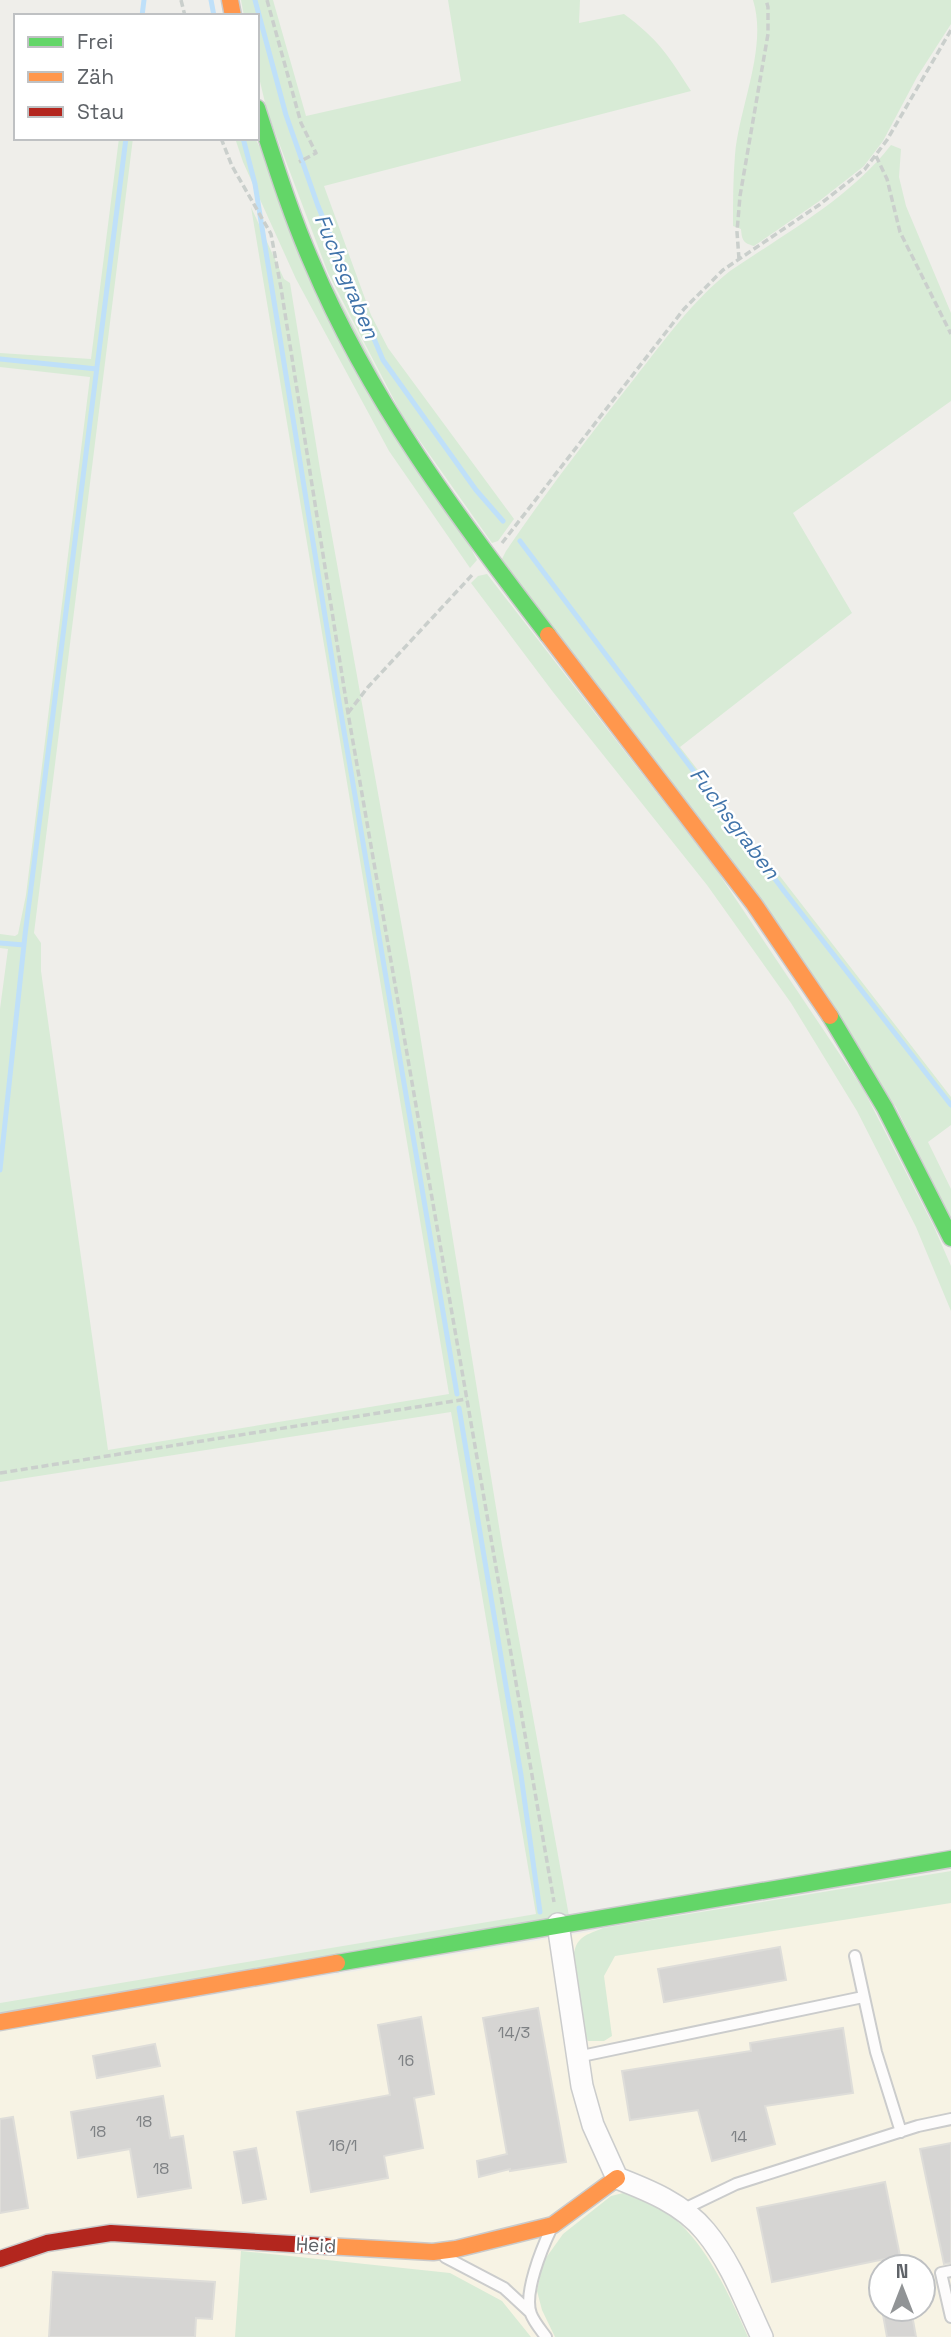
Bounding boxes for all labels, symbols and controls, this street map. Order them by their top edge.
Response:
legend [14,14,259,140]
text: Frei [77,28,113,55]
text: Zäh [77,63,114,90]
text: Stau [77,98,124,125]
water label: Fuchsgraben [309,210,386,343]
water label: Fuchsgraben [684,762,786,885]
house number: 14/3 [498,2022,530,2043]
house number: 16 [398,2050,414,2071]
house number: 18 [136,2111,152,2132]
house number: 18 [90,2121,106,2142]
house number: 14 [731,2126,747,2147]
house number: 16/1 [328,2135,358,2156]
house number: 18 [153,2158,169,2179]
street label: Heid [295,2231,337,2259]
north arrow [867,2253,937,2323]
text: N [896,2259,908,2284]

